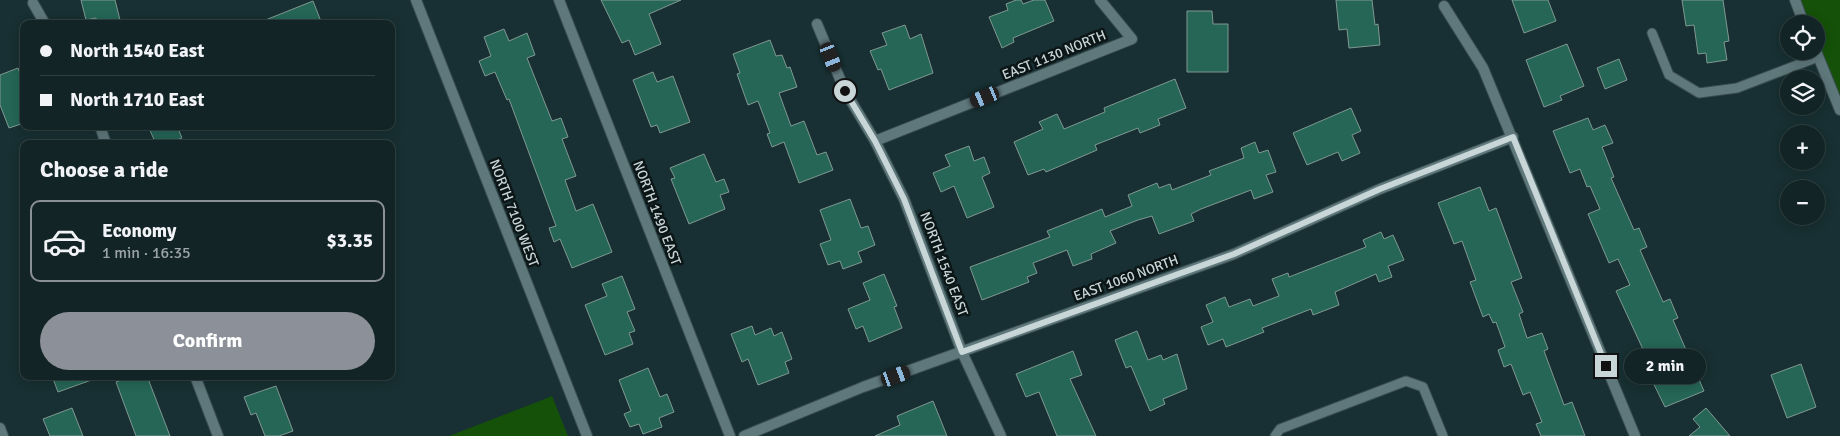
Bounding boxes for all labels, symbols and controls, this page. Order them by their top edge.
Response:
map controls [1780,15,1825,225]
button: locate [1780,15,1825,60]
street label: EAST 1130 NORTH [1000,26,1108,84]
text: North 1540 East [70,39,204,63]
car [818,40,843,74]
button: layers [1780,70,1825,115]
route start [834,80,856,102]
car [968,84,1001,110]
text: North 1710 East [70,88,204,112]
button: + [1780,125,1825,170]
text: Choose a ride [40,156,168,183]
street label: NORTH 7100 WEST [486,157,542,269]
street label: NORTH 1490 EAST [629,158,685,268]
button: − [1780,180,1825,225]
street label: NORTH 1540 EAST [916,209,972,319]
icon: car [42,219,87,264]
text: Economy [102,219,176,243]
text: $3.35 [327,229,373,253]
text: 1 min · 16:35 [102,243,191,263]
street label: EAST 1060 NORTH [1071,251,1181,305]
button: Confirm [40,312,375,370]
callout: 2 min [1624,348,1706,384]
route end [1595,355,1617,377]
text: 2 min [1646,356,1684,376]
car [879,364,912,388]

